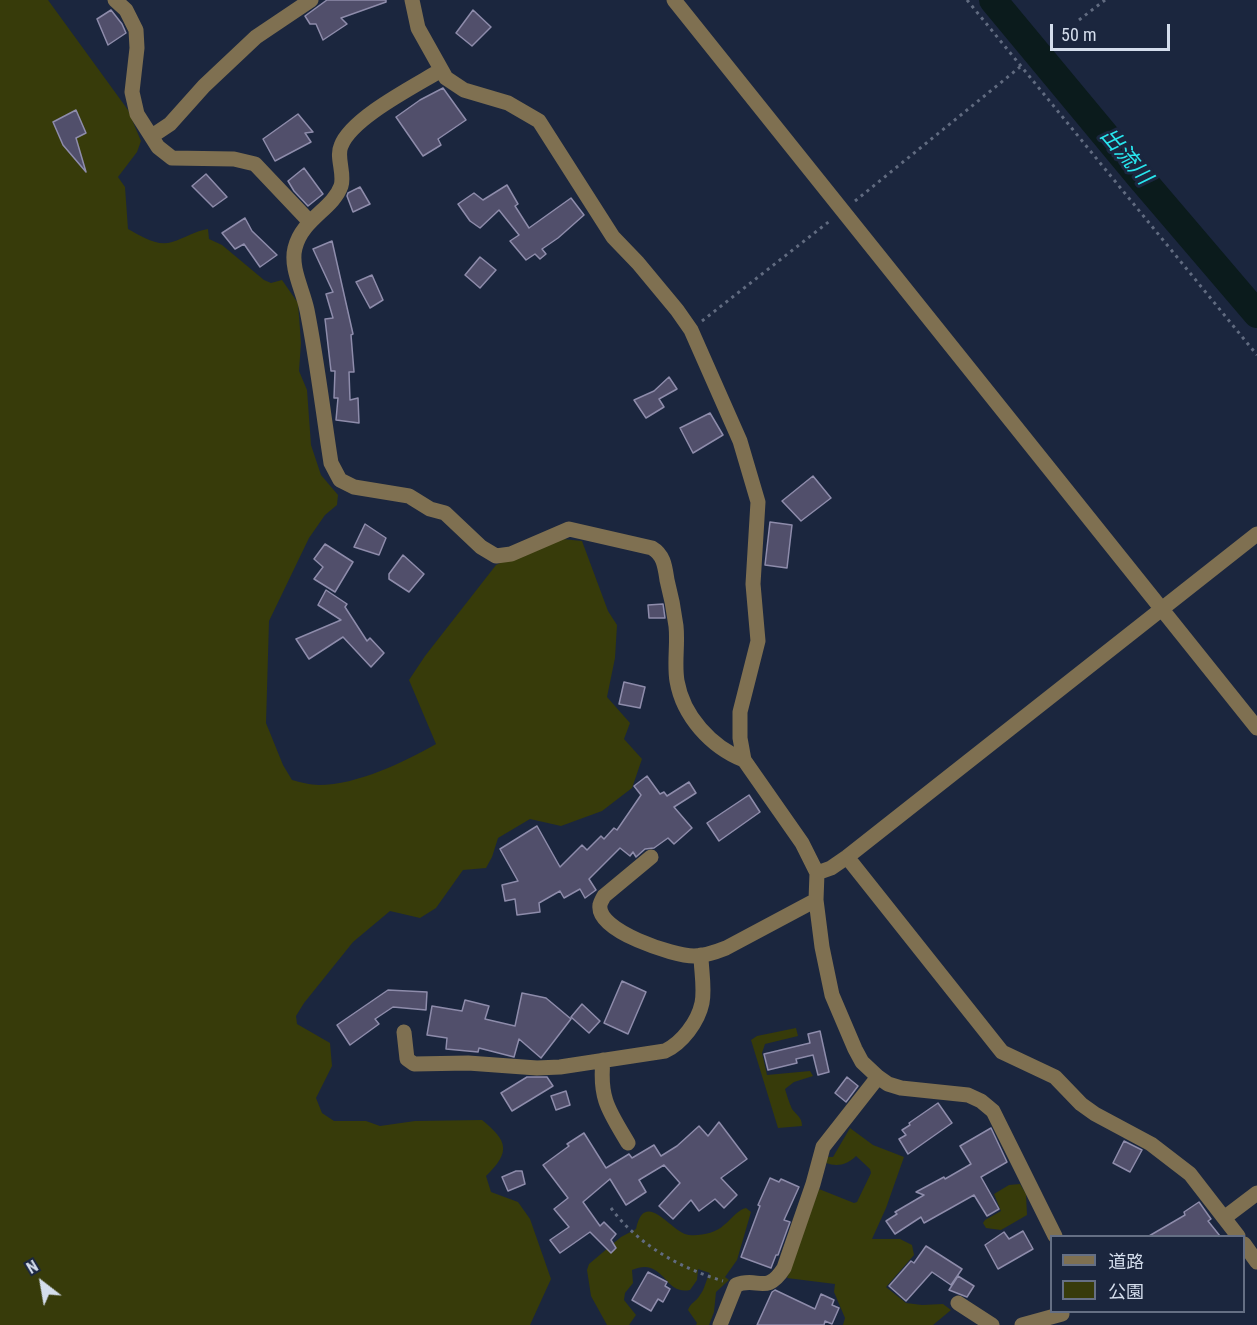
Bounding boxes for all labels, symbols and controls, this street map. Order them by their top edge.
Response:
scale bar [1053,12,1173,50]
text: 50 m [1061,24,1096,45]
water label: 出流川 [1094,123,1156,191]
legend [1050,1235,1245,1313]
text: 道路 [1108,1251,1144,1272]
north arrow [12,1253,72,1313]
text: N [23,1256,42,1278]
text: 公園 [1108,1281,1144,1302]

